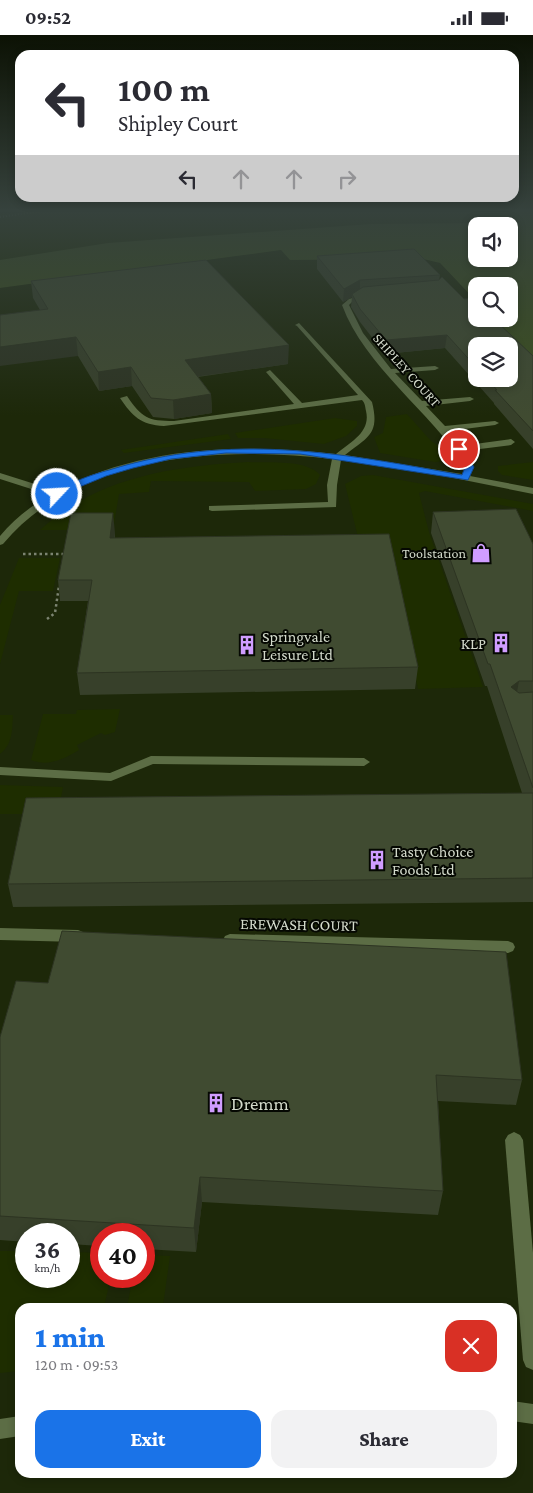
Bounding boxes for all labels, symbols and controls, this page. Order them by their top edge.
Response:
text: 09:52 [25,7,71,28]
icon: left [35,70,100,135]
text: 100 m [118,70,210,109]
text: Shipley Court [118,111,238,136]
icon: left [174,165,202,193]
icon: ahead [227,165,255,193]
icon: ahead [280,165,308,193]
icon: right [333,165,361,193]
map controls [468,217,518,387]
button: sound [468,217,518,267]
button: search [468,277,518,327]
street label: SHIPLEY COURT [370,330,444,410]
button: layers [468,337,518,387]
pin [438,428,480,470]
icon: arrive [445,435,473,463]
position arrow [30,467,82,519]
shop icon: Toolstation [470,542,492,564]
place label: Toolstation [402,545,466,561]
place label: Springvale Leisure Ltd [262,628,333,663]
building icon: KLP [490,632,512,654]
building icon: Springvale Leisure Ltd [236,634,258,656]
place label: KLP [461,635,486,652]
place label: Tasty Choice Foods Ltd [392,843,473,878]
building icon: Tasty Choice Foods Ltd [366,849,388,871]
street label: EREWASH COURT [240,915,358,934]
building icon: Dremm [205,1092,227,1114]
place label: Dremm [231,1093,289,1114]
speed limit sign: 40 [90,1223,155,1288]
text: 36 [35,1236,60,1263]
text: km/h [35,1261,60,1275]
text: 1 min [35,1320,105,1353]
button: close [445,1320,497,1372]
text: 120 m · 09:53 [35,1356,118,1373]
button: Exit [35,1410,261,1468]
button: Share [271,1410,497,1468]

